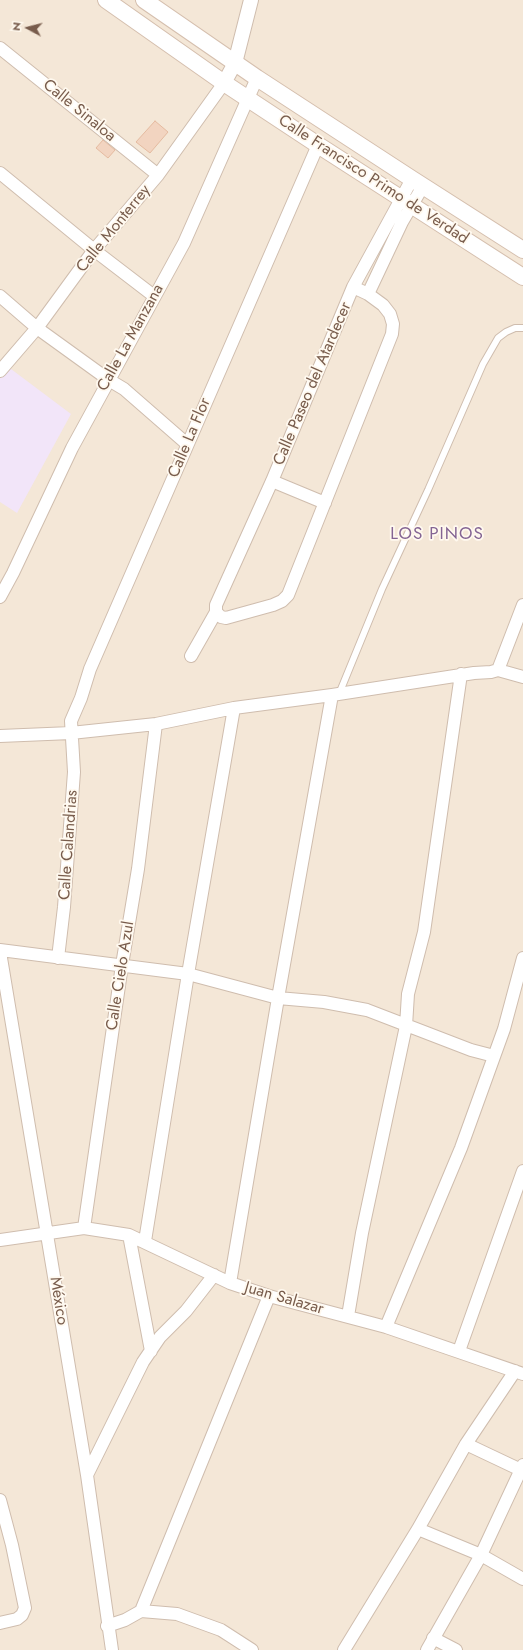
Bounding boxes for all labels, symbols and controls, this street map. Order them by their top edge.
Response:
north arrow [8,8,48,48]
text: N [8,21,25,32]
street label: Calle Sinaloa [39,76,119,146]
street label: Calle Francisco Primo de Verdad [274,111,472,249]
street label: Calle Monterrey [73,181,155,277]
street label: Calle La Manzana [94,281,168,395]
street label: Calle Paseo del Atardecer [270,300,356,468]
street label: Calle La Flor [165,395,215,481]
district label: LOS PINOS [390,525,484,545]
street label: Calle Calandrias [56,789,82,901]
street label: Calle Cielo Azul [103,920,139,1032]
street label: México [45,1276,71,1326]
street label: Juan Salazar [242,1279,326,1319]

